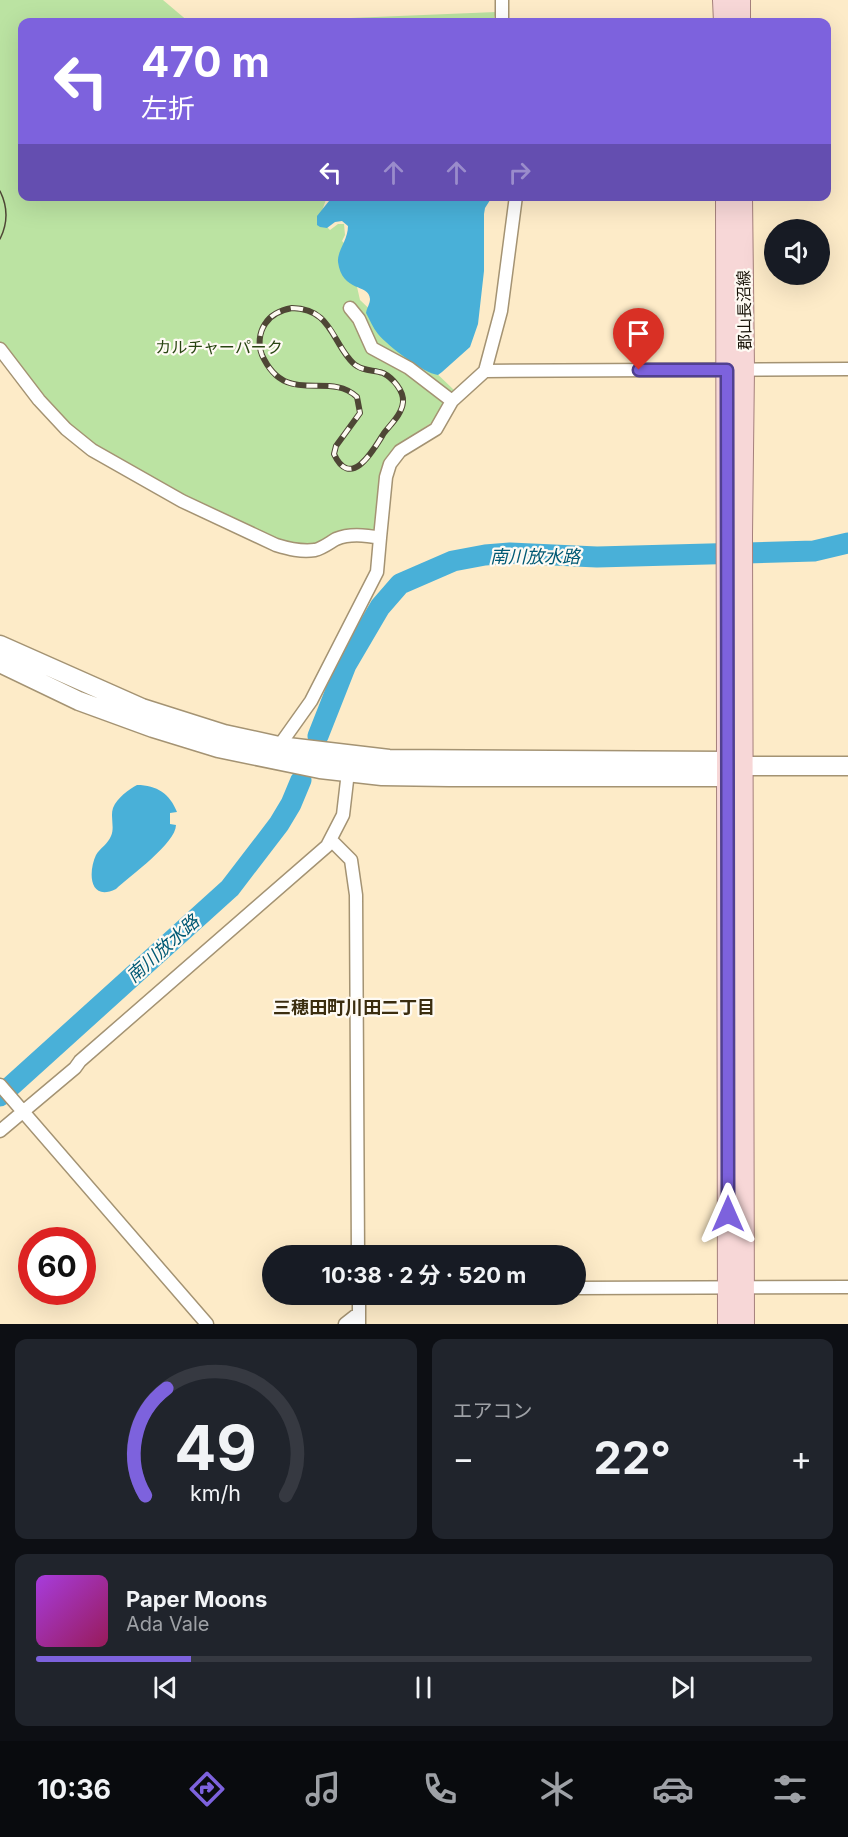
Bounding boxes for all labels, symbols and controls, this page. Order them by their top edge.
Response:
text: 470 m [141,36,270,87]
icon: left [42,42,120,120]
text: 左折 [141,92,195,125]
icon: left [314,156,347,189]
icon: ahead [377,156,410,189]
icon: ahead [440,156,473,189]
icon: right [503,156,536,189]
map controls [764,219,830,285]
button: sound [764,219,830,285]
street label: 郡山長沼線 [733,270,755,350]
pin [613,308,664,370]
icon: arrive [622,317,655,350]
park label: カルチャーパーク [155,337,283,357]
water label: 南川放水路 [490,546,582,567]
water label: 南川放水路 [122,909,205,987]
district label: 三穂田町川田二丁目 [273,997,435,1018]
position arrow [696,1182,760,1246]
speed limit sign: 60 [18,1227,96,1305]
text: 10:38 · 2 分 · 520 m [322,1262,526,1288]
text: エアコン [453,1399,533,1423]
text: 49 [174,1410,257,1485]
text: 22° [594,1430,671,1485]
text: − [453,1438,474,1478]
text: + [790,1438,812,1478]
text: km/h [190,1480,241,1506]
text: Paper Moons [126,1586,267,1612]
text: Ada Vale [126,1612,209,1636]
icon: previous [149,1671,182,1704]
icon: pause [407,1671,440,1704]
icon: next [666,1671,699,1704]
icon: directions [186,1768,228,1810]
icon: music [302,1768,344,1810]
icon: phone [419,1768,461,1810]
icon: climate [536,1768,578,1810]
icon: car [652,1768,694,1810]
icon: filters [769,1768,811,1810]
text: 10:36 [37,1773,111,1806]

